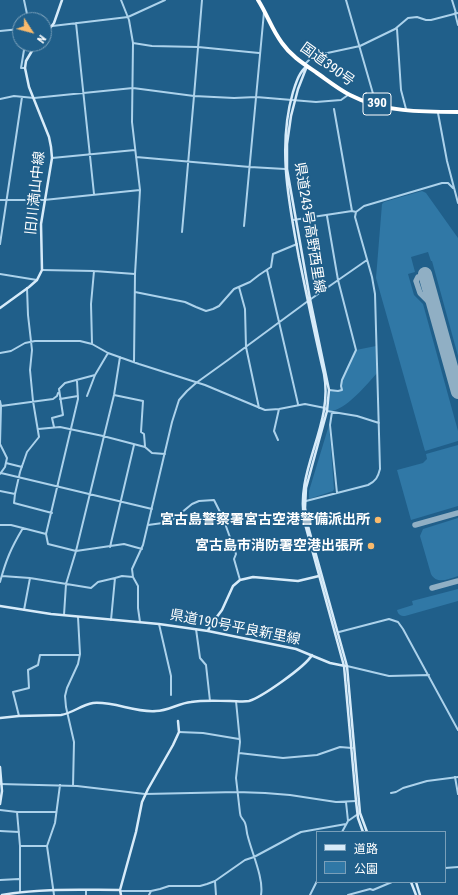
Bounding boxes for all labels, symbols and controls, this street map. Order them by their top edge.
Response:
north arrow [12,12,52,52]
text: N [34,32,49,45]
street label: 国道390号 [297,40,357,90]
road number: 390 [363,93,391,115]
street label: 旧川満山中線 [23,150,49,236]
street label: 県道243号高野西里線 [290,161,328,295]
place label: 宮古島警察署宮古空港警備派出所 [160,512,370,528]
marker: 宮古島警察署宮古空港警備派出所 [373,515,383,525]
place label: 宮古島市消防署空港出張所 [195,538,363,554]
marker: 宮古島市消防署空港出張所 [366,541,376,551]
street label: 県道190号平良新里線 [168,607,302,649]
legend [316,831,446,883]
text: 道路 [354,842,378,856]
text: 公園 [354,862,378,876]

